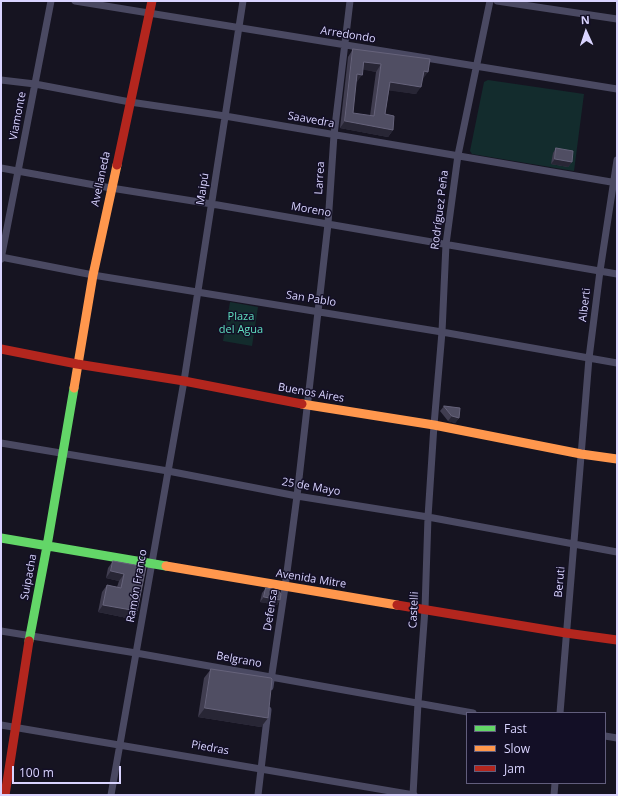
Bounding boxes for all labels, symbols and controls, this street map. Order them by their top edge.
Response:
north arrow [566,12,606,52]
text: N [580,12,590,27]
street label: Arredondo [320,24,376,46]
street label: Viamonte [7,91,29,141]
street label: Saavedra [287,109,335,131]
street label: Avellaneda [89,150,113,208]
street label: Larrea [312,161,328,195]
street label: Rodríguez Peña [429,170,451,250]
street label: Maipú [194,172,212,206]
street label: Moreno [290,200,332,220]
street label: Alberti [576,287,594,323]
street label: San Pablo [285,289,337,309]
park label: Plaza del Agua [219,310,263,336]
street label: Buenos Aires [277,381,345,405]
street label: 25 de Mayo [281,475,341,499]
street label: Ramón Franco [124,548,150,624]
street label: Suipacha [18,553,40,601]
street label: Beruti [552,566,568,598]
street label: Avenida Mitre [275,567,347,591]
street label: Defensa [261,588,281,632]
street label: Castelli [406,591,422,629]
street label: Belgrano [215,650,263,670]
legend [466,712,606,784]
text: Fast [504,720,527,737]
street label: Piedras [190,738,230,758]
text: Slow [504,740,530,757]
scale bar [14,758,123,784]
text: Jam [504,760,525,777]
text: 100 m [19,764,54,781]

